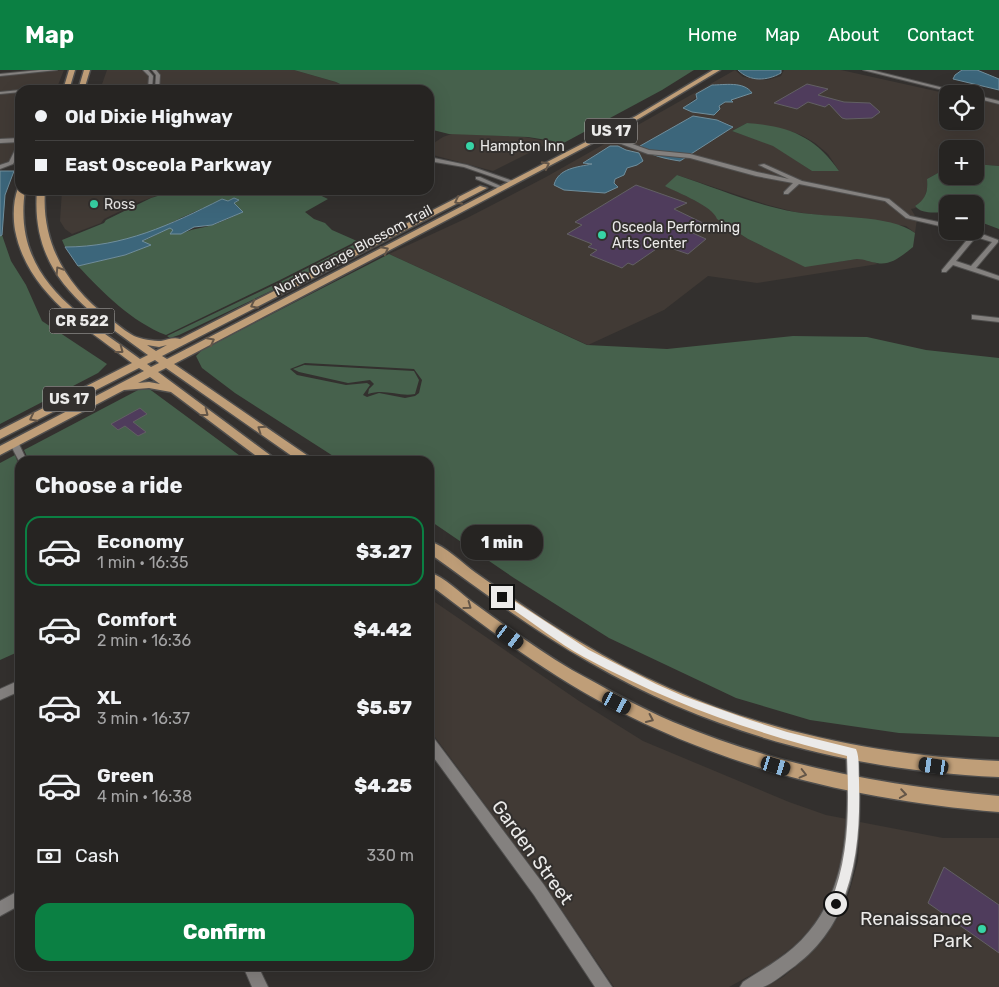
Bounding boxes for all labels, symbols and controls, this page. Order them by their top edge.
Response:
text: Map [25,21,74,49]
text: Home [688,24,737,46]
text: Map [765,24,800,46]
text: About [828,24,879,46]
text: Contact [907,24,974,46]
map controls [939,85,984,240]
button: locate [939,85,984,130]
text: Old Dixie Highway [65,105,233,128]
road number: US 17 [585,118,637,144]
place label: Hampton Inn [480,138,565,155]
marker: Hampton Inn [464,140,476,152]
button: + [939,140,984,185]
text: East Osceola Parkway [65,153,272,176]
one-way arrow [541,161,550,171]
one-way arrow [455,195,464,205]
button: − [939,195,984,240]
place label: Ross [104,196,135,213]
marker: Ross [88,198,100,210]
street label: North Orange Blossom Trail [271,202,435,299]
place label: Osceola Performing Arts Center [612,219,740,252]
marker: Osceola Performing Arts Center [596,229,608,241]
one-way arrow [380,246,389,256]
one-way arrow [56,266,65,275]
one-way arrow [251,299,260,309]
road number: CR 522 [49,308,114,334]
one-way arrow [206,337,215,347]
one-way arrow [114,344,124,353]
road number: US 17 [43,386,95,412]
one-way arrow [199,407,209,416]
one-way arrow [29,412,38,422]
one-way arrow [257,426,267,435]
text: Choose a ride [35,472,182,499]
callout: 1 min [461,524,543,560]
icon: car [37,529,82,574]
text: Economy [97,530,184,553]
text: 1 min [481,533,523,552]
text: $3.27 [356,540,412,563]
text: 1 min · 16:35 [97,553,188,572]
route end [491,586,513,608]
one-way arrow [462,600,472,609]
icon: car [37,607,82,652]
text: Comfort [97,608,177,631]
text: $4.42 [354,618,412,641]
car [493,622,526,652]
text: 2 min · 16:36 [97,631,191,650]
icon: car [37,685,82,730]
text: XL [97,686,121,709]
car [600,690,633,716]
text: $5.57 [357,696,412,719]
text: 3 min · 16:37 [97,709,190,728]
one-way arrow [645,713,654,723]
car [759,754,792,778]
car [918,756,949,776]
icon: car [37,763,82,808]
text: Green [97,764,154,787]
one-way arrow [799,768,808,779]
text: $4.25 [354,774,412,797]
text: 4 min · 16:38 [97,787,192,806]
one-way arrow [899,788,907,799]
street label: Garden Street [487,796,579,909]
icon: cash [35,842,63,870]
text: Cash [75,844,119,867]
text: 330 m [366,846,414,865]
route start [825,893,847,915]
button: Confirm [35,903,414,961]
place label: Renaissance Park [860,907,972,952]
marker: Renaissance Park [976,923,988,935]

